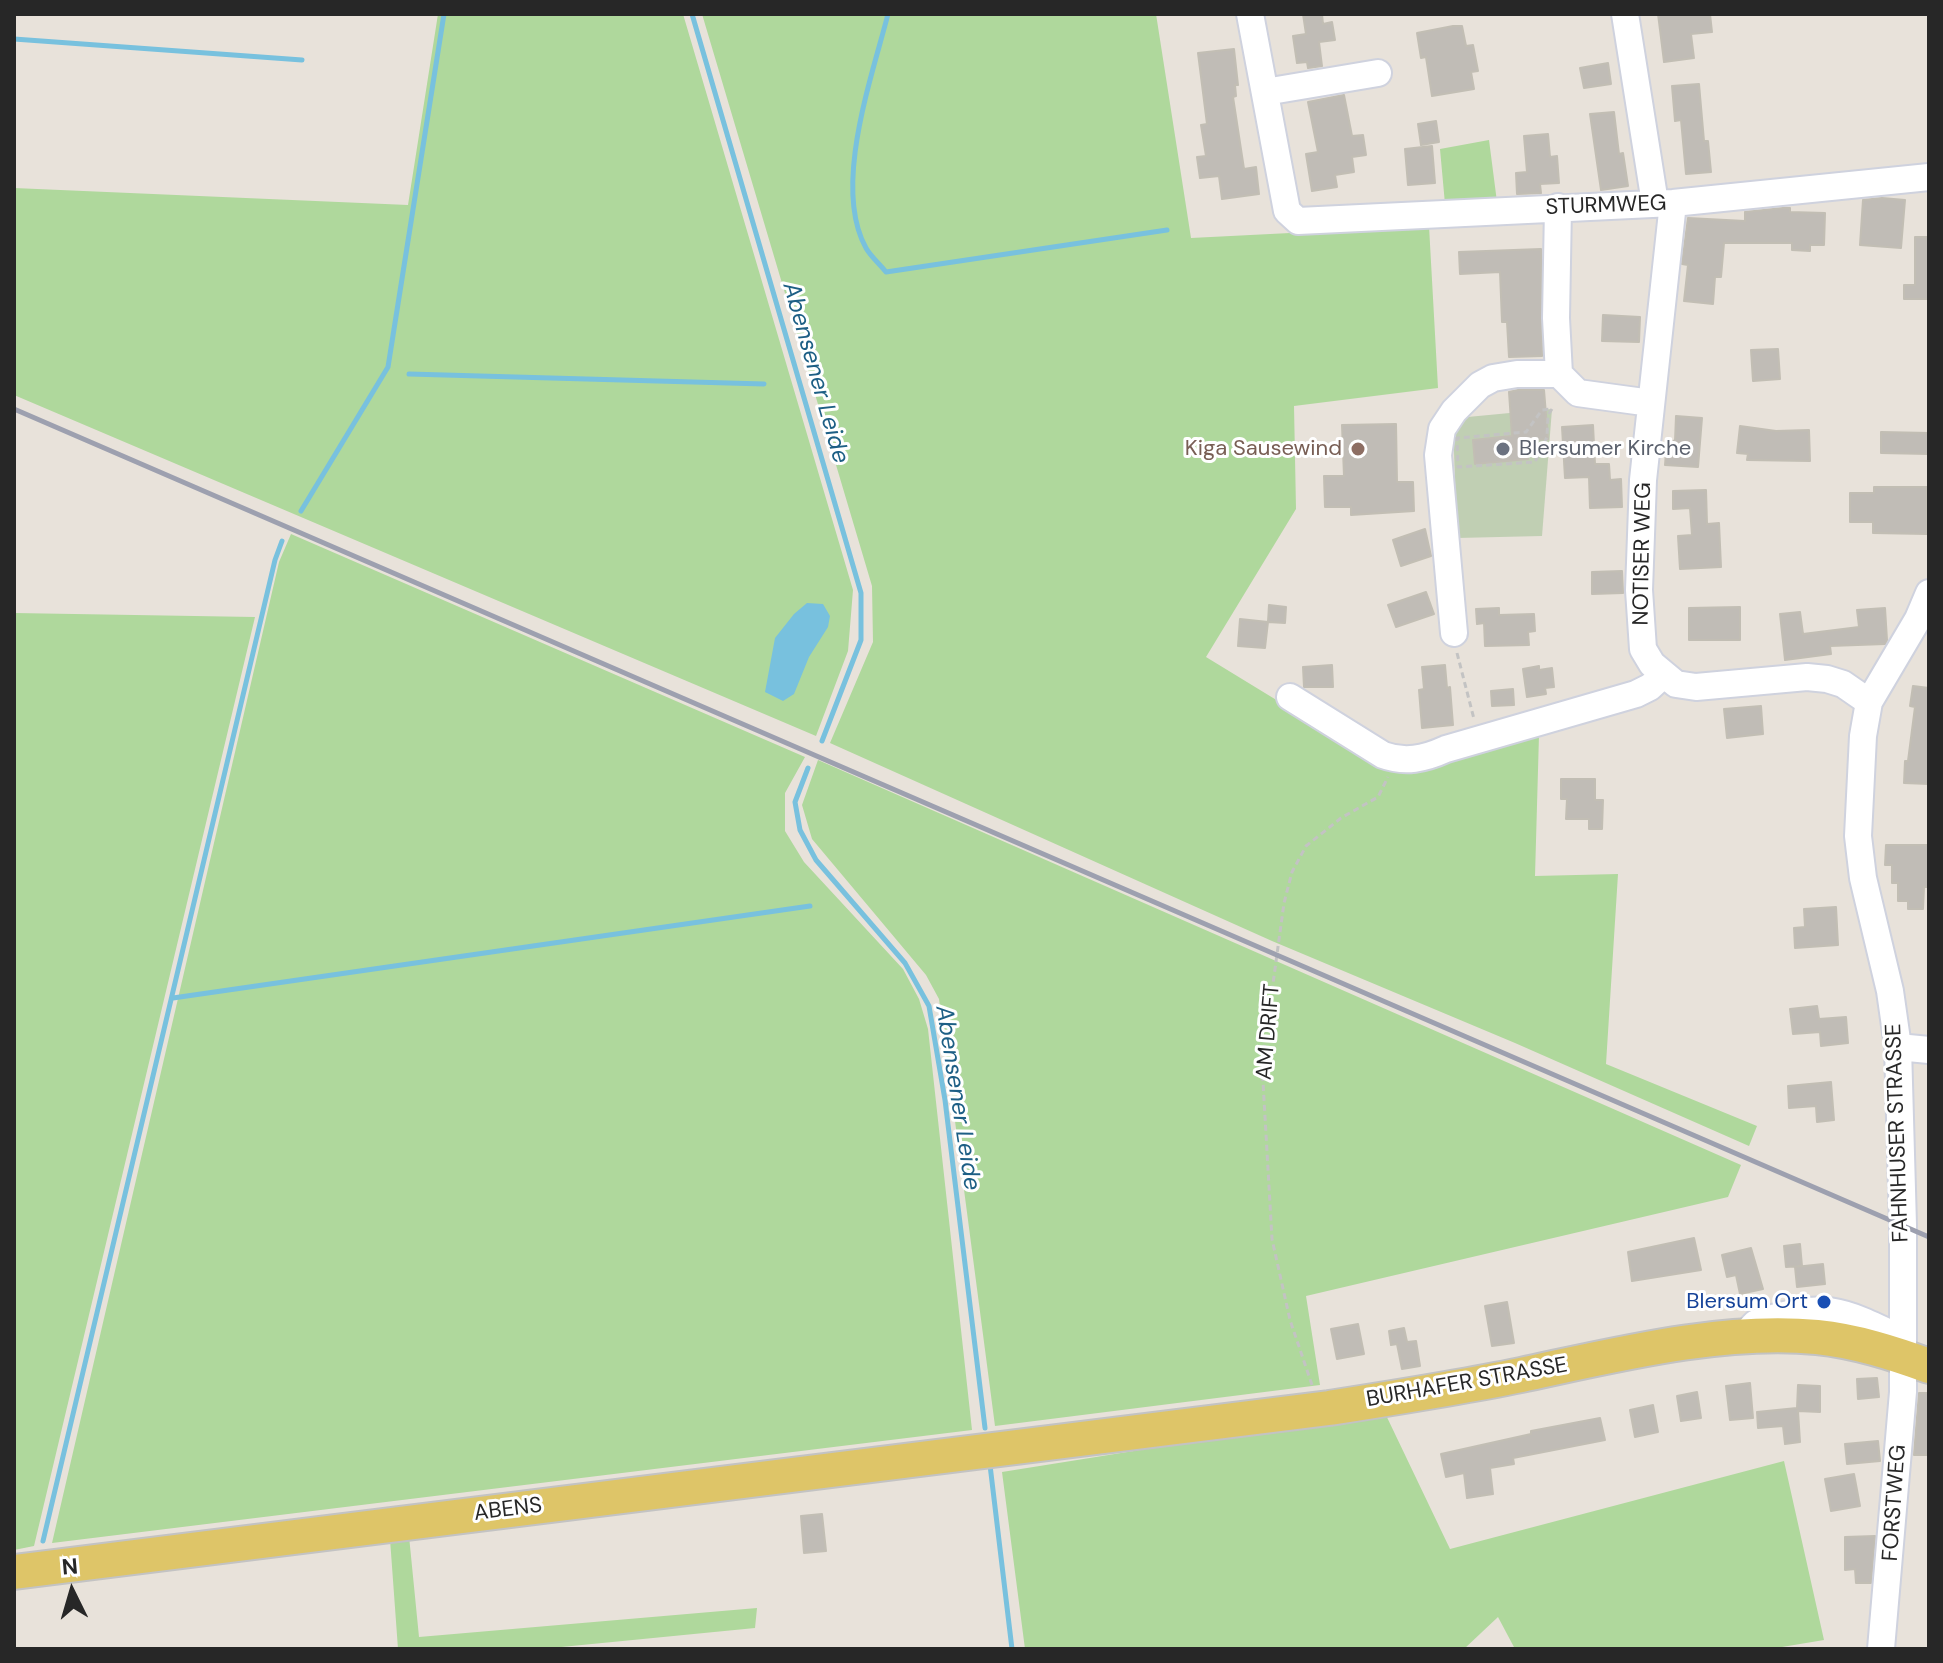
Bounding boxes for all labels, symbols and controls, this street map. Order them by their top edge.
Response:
street label: STURMWEG [1545,191,1667,221]
water label: Abensener Leide [775,279,855,467]
place label: Kiga Sausewind [1185,436,1342,462]
place label: Blersumer Kirche [1519,436,1691,462]
marker: Kiga Sausewind [1349,440,1367,458]
marker: Blersumer Kirche [1494,440,1512,458]
street label: NOTISER WEG [1629,482,1657,626]
street label: AM DRIFT [1252,983,1286,1081]
water label: Abensener Leide [928,1003,986,1193]
street label: FAHNHUSER STRASSE [1881,1023,1915,1243]
place label: Blersum Ort [1686,1289,1808,1315]
marker: Blersum Ort [1815,1293,1833,1311]
street label: BURHAFER STRASSE [1364,1352,1570,1414]
street label: FORSTWEG [1878,1444,1912,1562]
street label: ABENS [473,1493,543,1527]
north arrow [32,1551,112,1631]
text: N [61,1551,79,1582]

